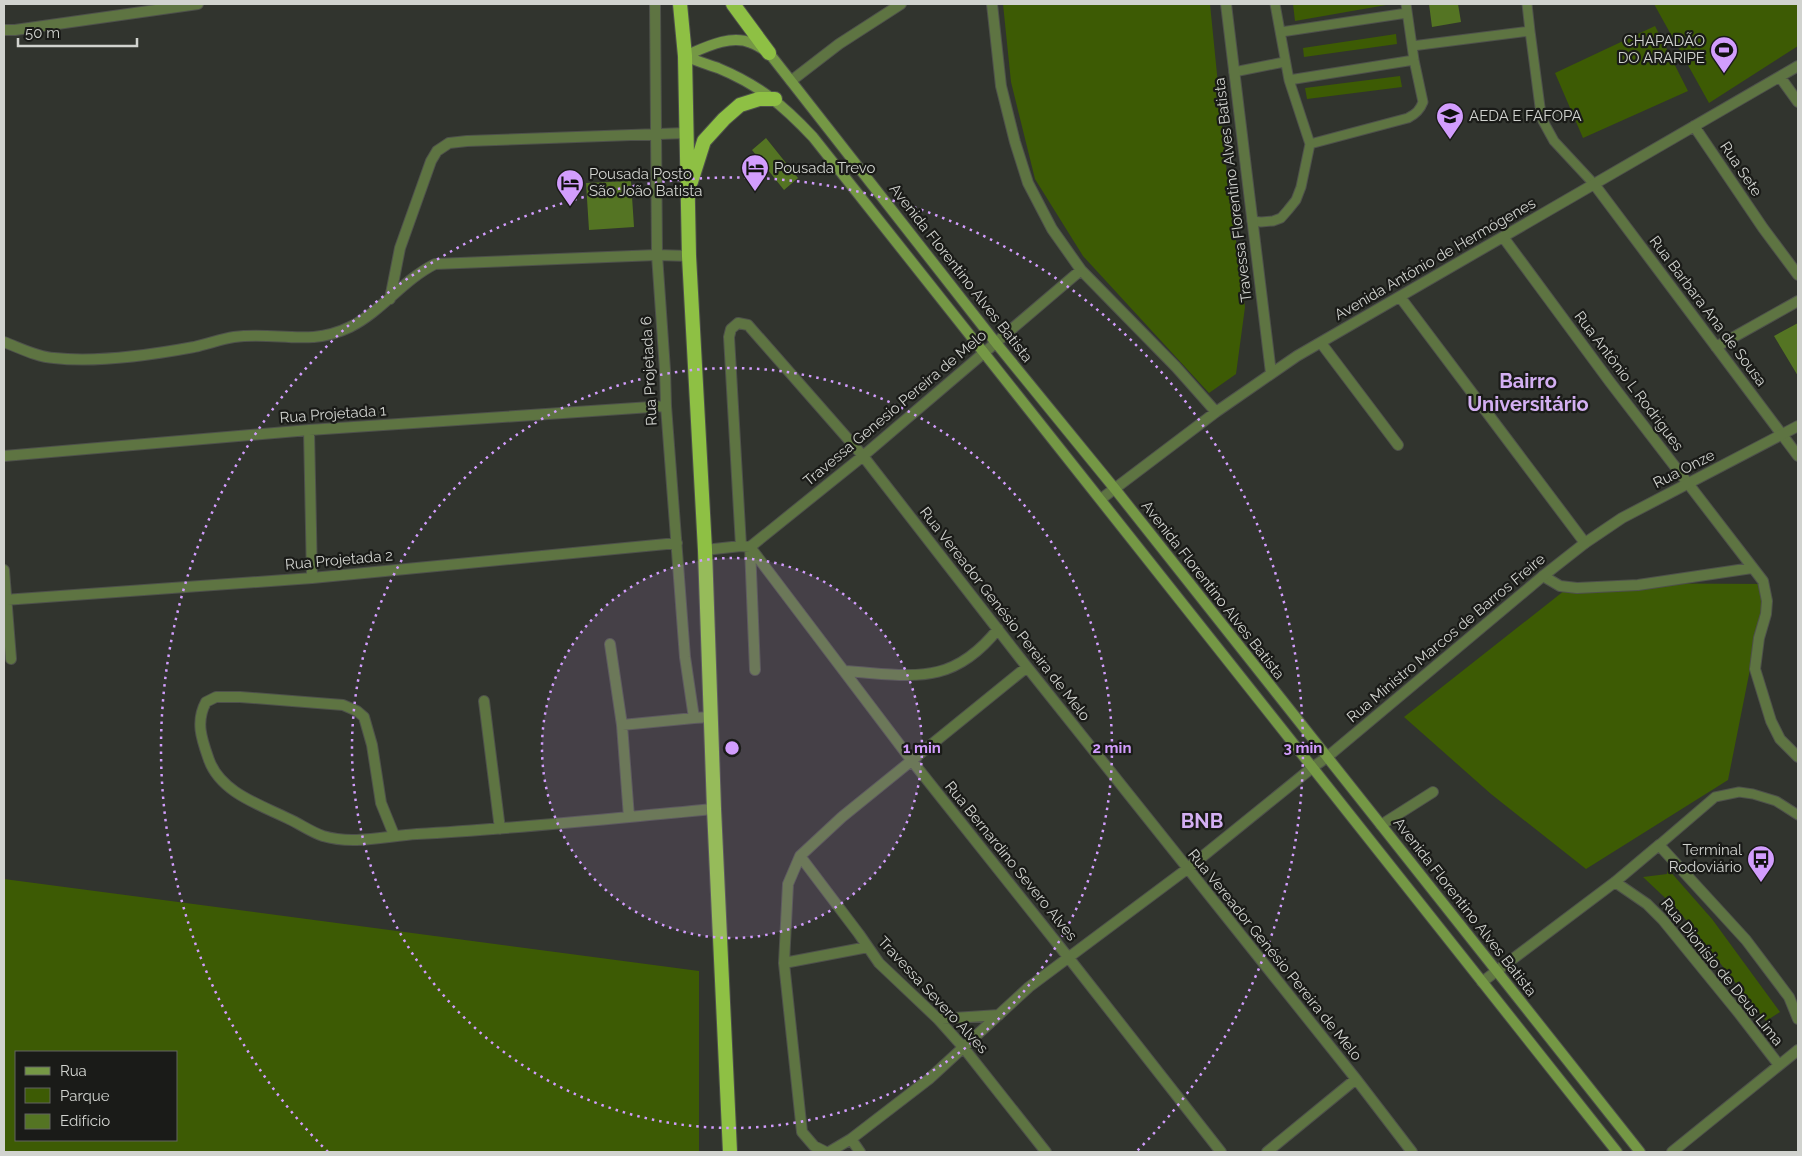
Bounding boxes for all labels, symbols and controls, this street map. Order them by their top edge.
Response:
scale bar [18,15,136,47]
text: 50 m [25,24,60,42]
place label: CHAPADÃO DO ARARIPE [1618,32,1705,67]
sports icon: CHAPADÃO DO ARARIPE [1709,35,1739,74]
street label: Travessa Florentino Alves Batista [1210,77,1256,303]
school or university icon: AEDA E FAFOPA [1435,101,1465,140]
place label: AEDA E FAFOPA [1469,107,1582,125]
street label: Rua Sete [1716,138,1766,200]
hotel icon: Pousada Trevo [740,153,770,192]
place label: Pousada Trevo [774,159,875,177]
place label: Pousada Posto São João Batista [589,165,702,200]
hotel icon: Pousada Posto São João Batista [555,168,585,207]
street label: Avenida Florentino Alves Batista [886,180,1036,366]
street label: Avenida Antônio de Hermógenes [1331,194,1539,324]
street label: Rua Barbara Ana de Sousa [1646,232,1770,390]
street label: Rua Antônio L Rodrigues [1571,308,1687,454]
street label: Rua Projetada 6 [637,316,661,426]
street label: Travessa Genesio Pereira de Melo [800,326,990,490]
district label: Bairro Universitário [1467,369,1589,416]
street label: Rua Projetada 1 [279,401,388,427]
street label: Rua Onze [1650,446,1718,492]
street label: Avenida Florentino Alves Batista [1138,497,1288,683]
street label: Rua Vereador Genésio Pereira de Melo [916,503,1094,725]
street label: Rua Projetada 2 [284,546,394,574]
street label: Rua Ministro Marcos de Barros Freire [1343,550,1549,726]
centre of rings [723,739,741,757]
text: 1 min [903,739,941,757]
text: 2 min [1093,739,1131,757]
text: 3 min [1284,739,1322,757]
street label: Rua Bernardino Severo Alves [941,778,1081,944]
district label: BNB [1181,809,1223,833]
street label: Avenida Florentino Alves Batista [1390,814,1540,1000]
place label: Terminal Rodoviário [1669,841,1743,876]
bus stop icon: Terminal Rodoviário [1746,844,1776,883]
street label: Rua Vereador Genésio Pereira de Melo [1184,846,1366,1064]
street label: Rua Dionísio de Deus Lima [1657,895,1787,1049]
street label: Travessa Severo Alves [874,933,992,1057]
legend [15,1051,178,1141]
text: Rua [60,1062,87,1080]
text: Parque [60,1087,110,1105]
text: Edifício [60,1112,110,1130]

